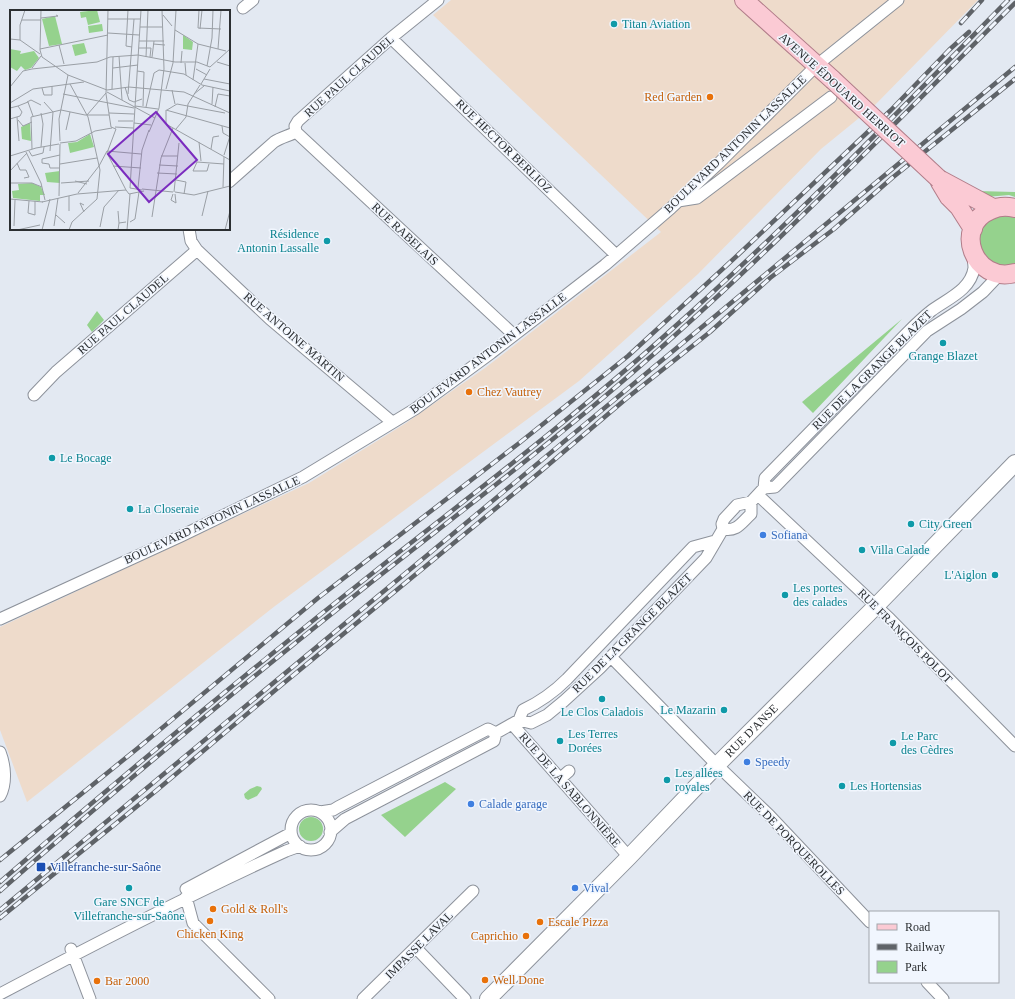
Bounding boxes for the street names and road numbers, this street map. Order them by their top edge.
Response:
street label: AVENUE ÉDOUARD HERRIOT [776,30,908,151]
street label: RUE PAUL CLAUDEL [301,32,397,120]
street label: BOULEVARD ANTONIN LASSALLE [661,72,809,216]
street label: RUE HECTOR BERLIOZ [453,96,555,196]
street label: RUE RABELAIS [369,200,441,268]
street label: RUE PAUL CLAUDEL [75,271,171,357]
street label: RUE ANTOINE MARTIN [241,289,348,385]
street label: BOULEVARD ANTONIN LASSALLE [407,290,569,416]
street label: RUE DE LA GRANGE BLAZET [809,307,935,433]
street label: BOULEVARD ANTONIN LASSALLE [122,473,302,567]
street label: RUE DE LA GRANGE BLAZET [569,570,695,696]
street label: RUE FRANÇOIS POLOT [855,586,956,687]
street label: RUE D'ANSE [722,701,781,760]
street label: RUE DE LA SABLONNIÈRE [516,730,624,850]
street label: RUE DE PORQUEROLLES [741,788,847,898]
street label: IMPASSE LAVAL [382,908,456,982]

